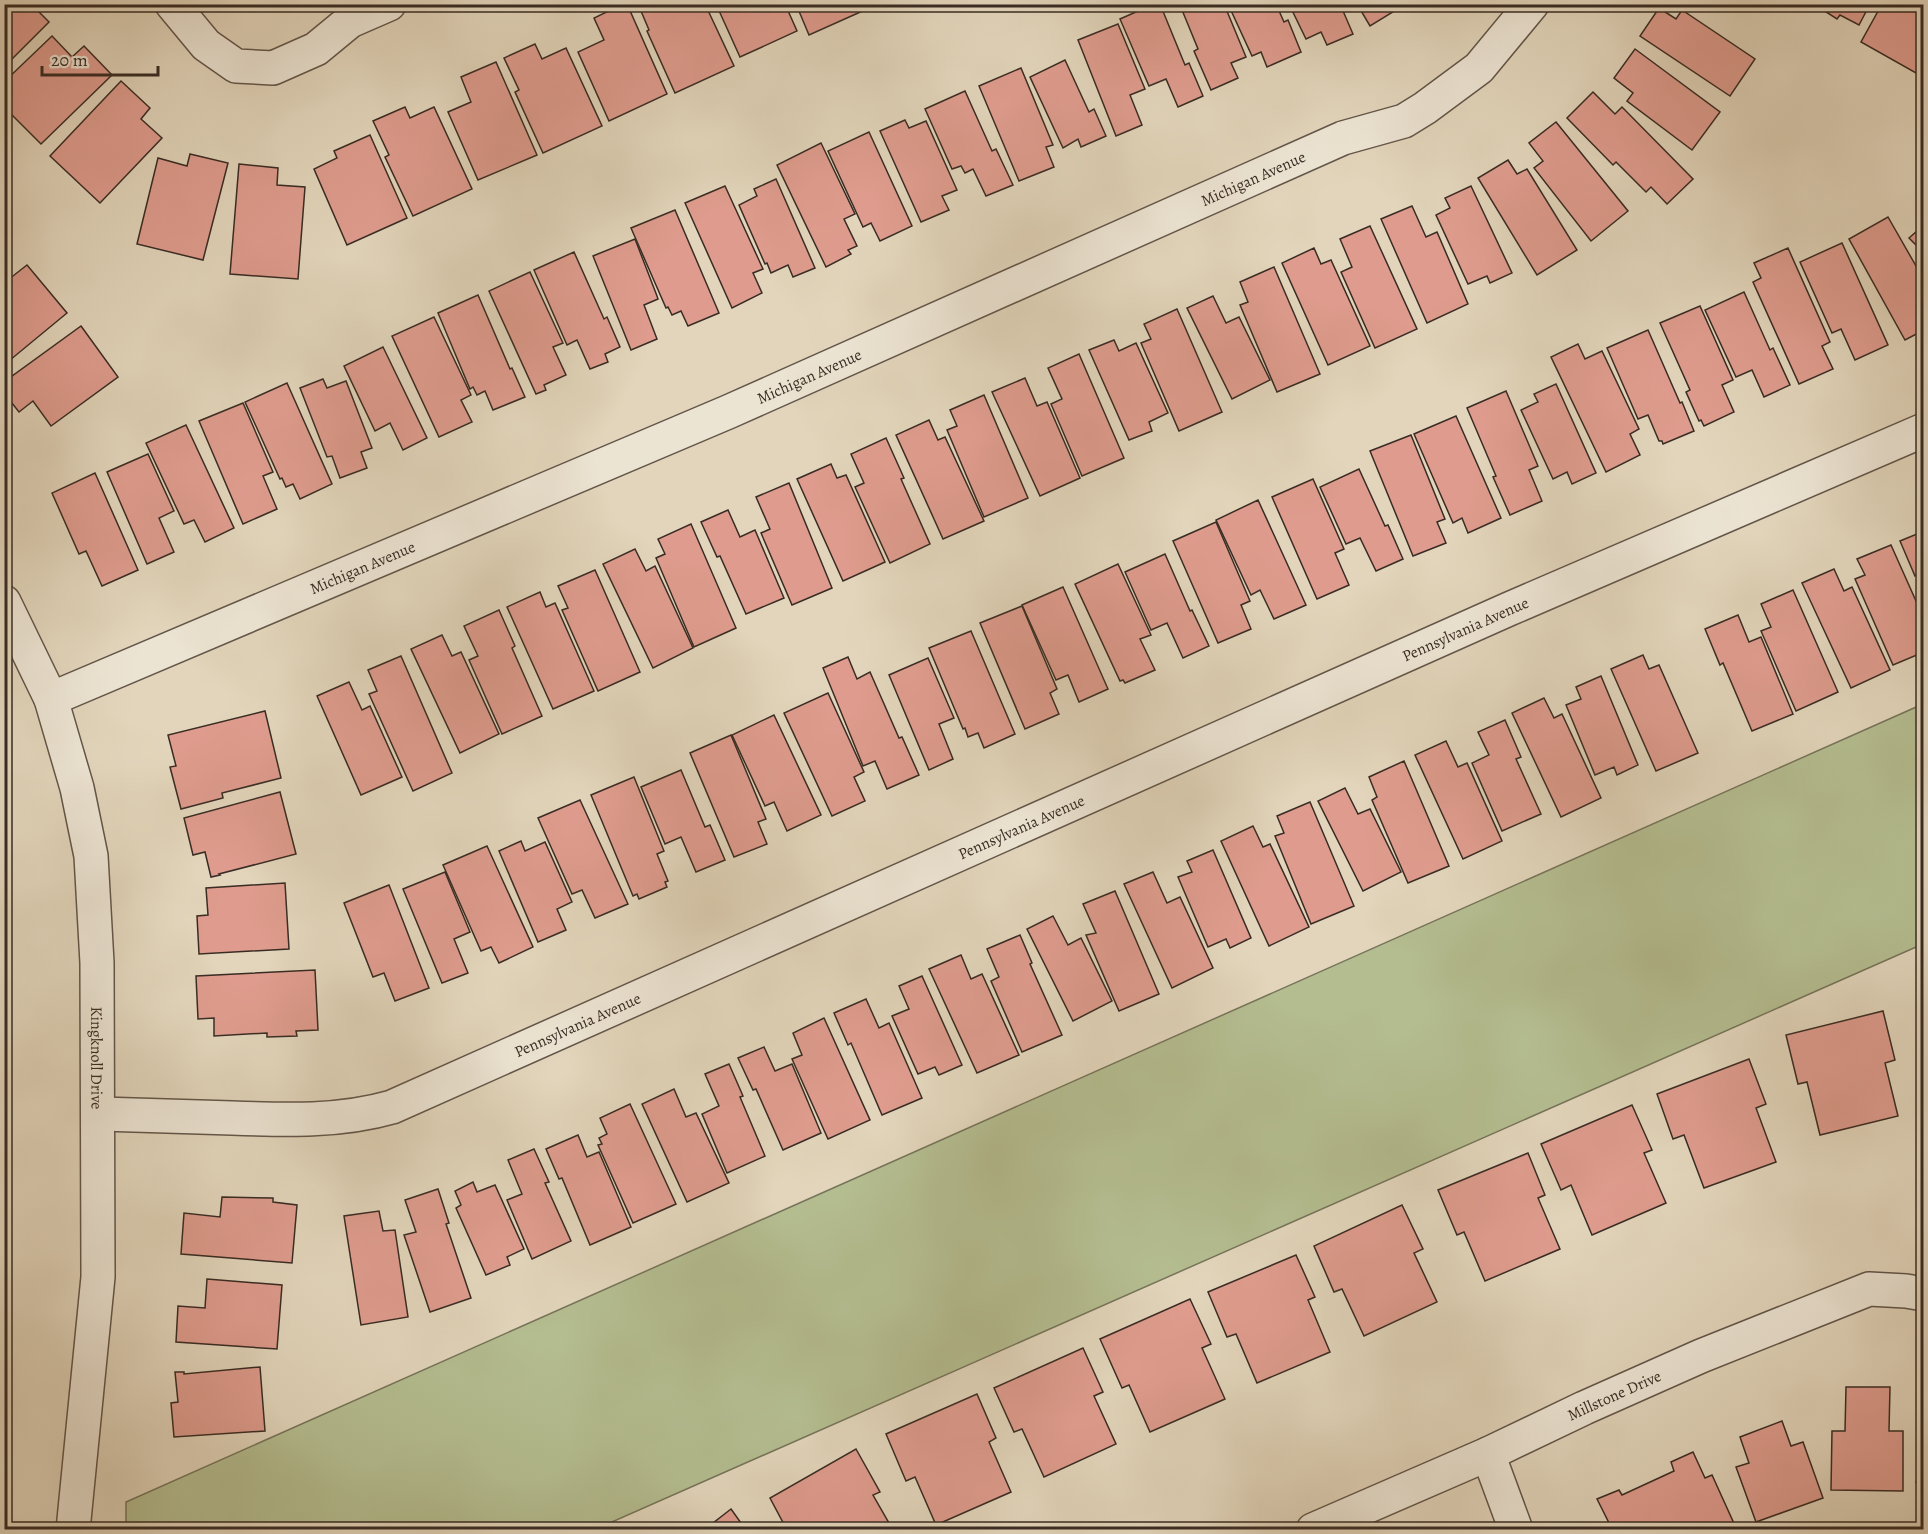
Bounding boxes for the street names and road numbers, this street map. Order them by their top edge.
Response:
street label: Michigan Avenue [1197,146,1309,212]
street label: Michigan Avenue [753,344,865,410]
street label: Michigan Avenue [306,536,419,600]
street label: Pennsylvania Avenue [1399,592,1532,667]
street label: Pennsylvania Avenue [955,790,1088,865]
street label: Pennsylvania Avenue [511,988,644,1063]
street label: Kingknoll Drive [85,1006,107,1109]
street label: Millstone Drive [1564,1365,1665,1426]

